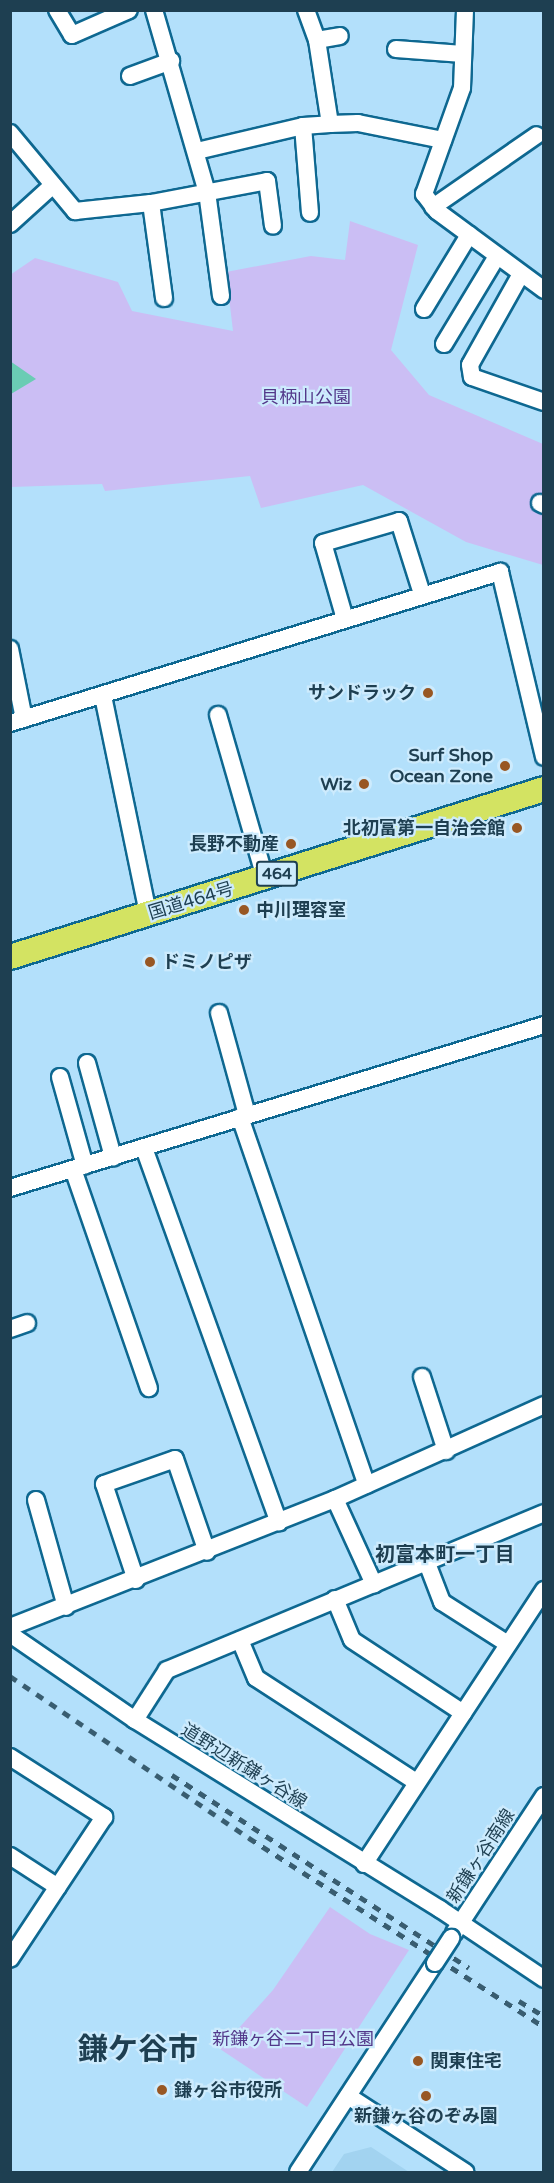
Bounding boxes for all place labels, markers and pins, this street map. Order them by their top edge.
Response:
place label: サンドラック [308,682,416,704]
marker: サンドラック [421,686,435,700]
place label: Surf Shop Ocean Zone [390,745,493,788]
marker: Surf Shop Ocean Zone [498,759,512,773]
place label: Wiz [321,773,352,795]
marker: Wiz [357,777,371,791]
place label: 北初富第一自治会館 [343,817,505,839]
marker: 北初富第一自治会館 [510,821,524,835]
place label: 長野不動産 [189,833,279,855]
marker: 長野不動産 [284,837,298,851]
place label: 中川理容室 [256,899,346,921]
marker: 中川理容室 [237,903,251,917]
place label: ドミノピザ [162,951,252,973]
marker: ドミノピザ [143,955,157,969]
place label: 関東住宅 [430,2050,502,2072]
marker: 関東住宅 [411,2054,425,2068]
place label: 鎌ヶ谷市役所 [174,2079,282,2101]
marker: 鎌ヶ谷市役所 [155,2083,169,2097]
marker: 新鎌ヶ谷のぞみ園 [419,2089,433,2103]
place label: 新鎌ヶ谷のぞみ園 [354,2105,498,2127]

